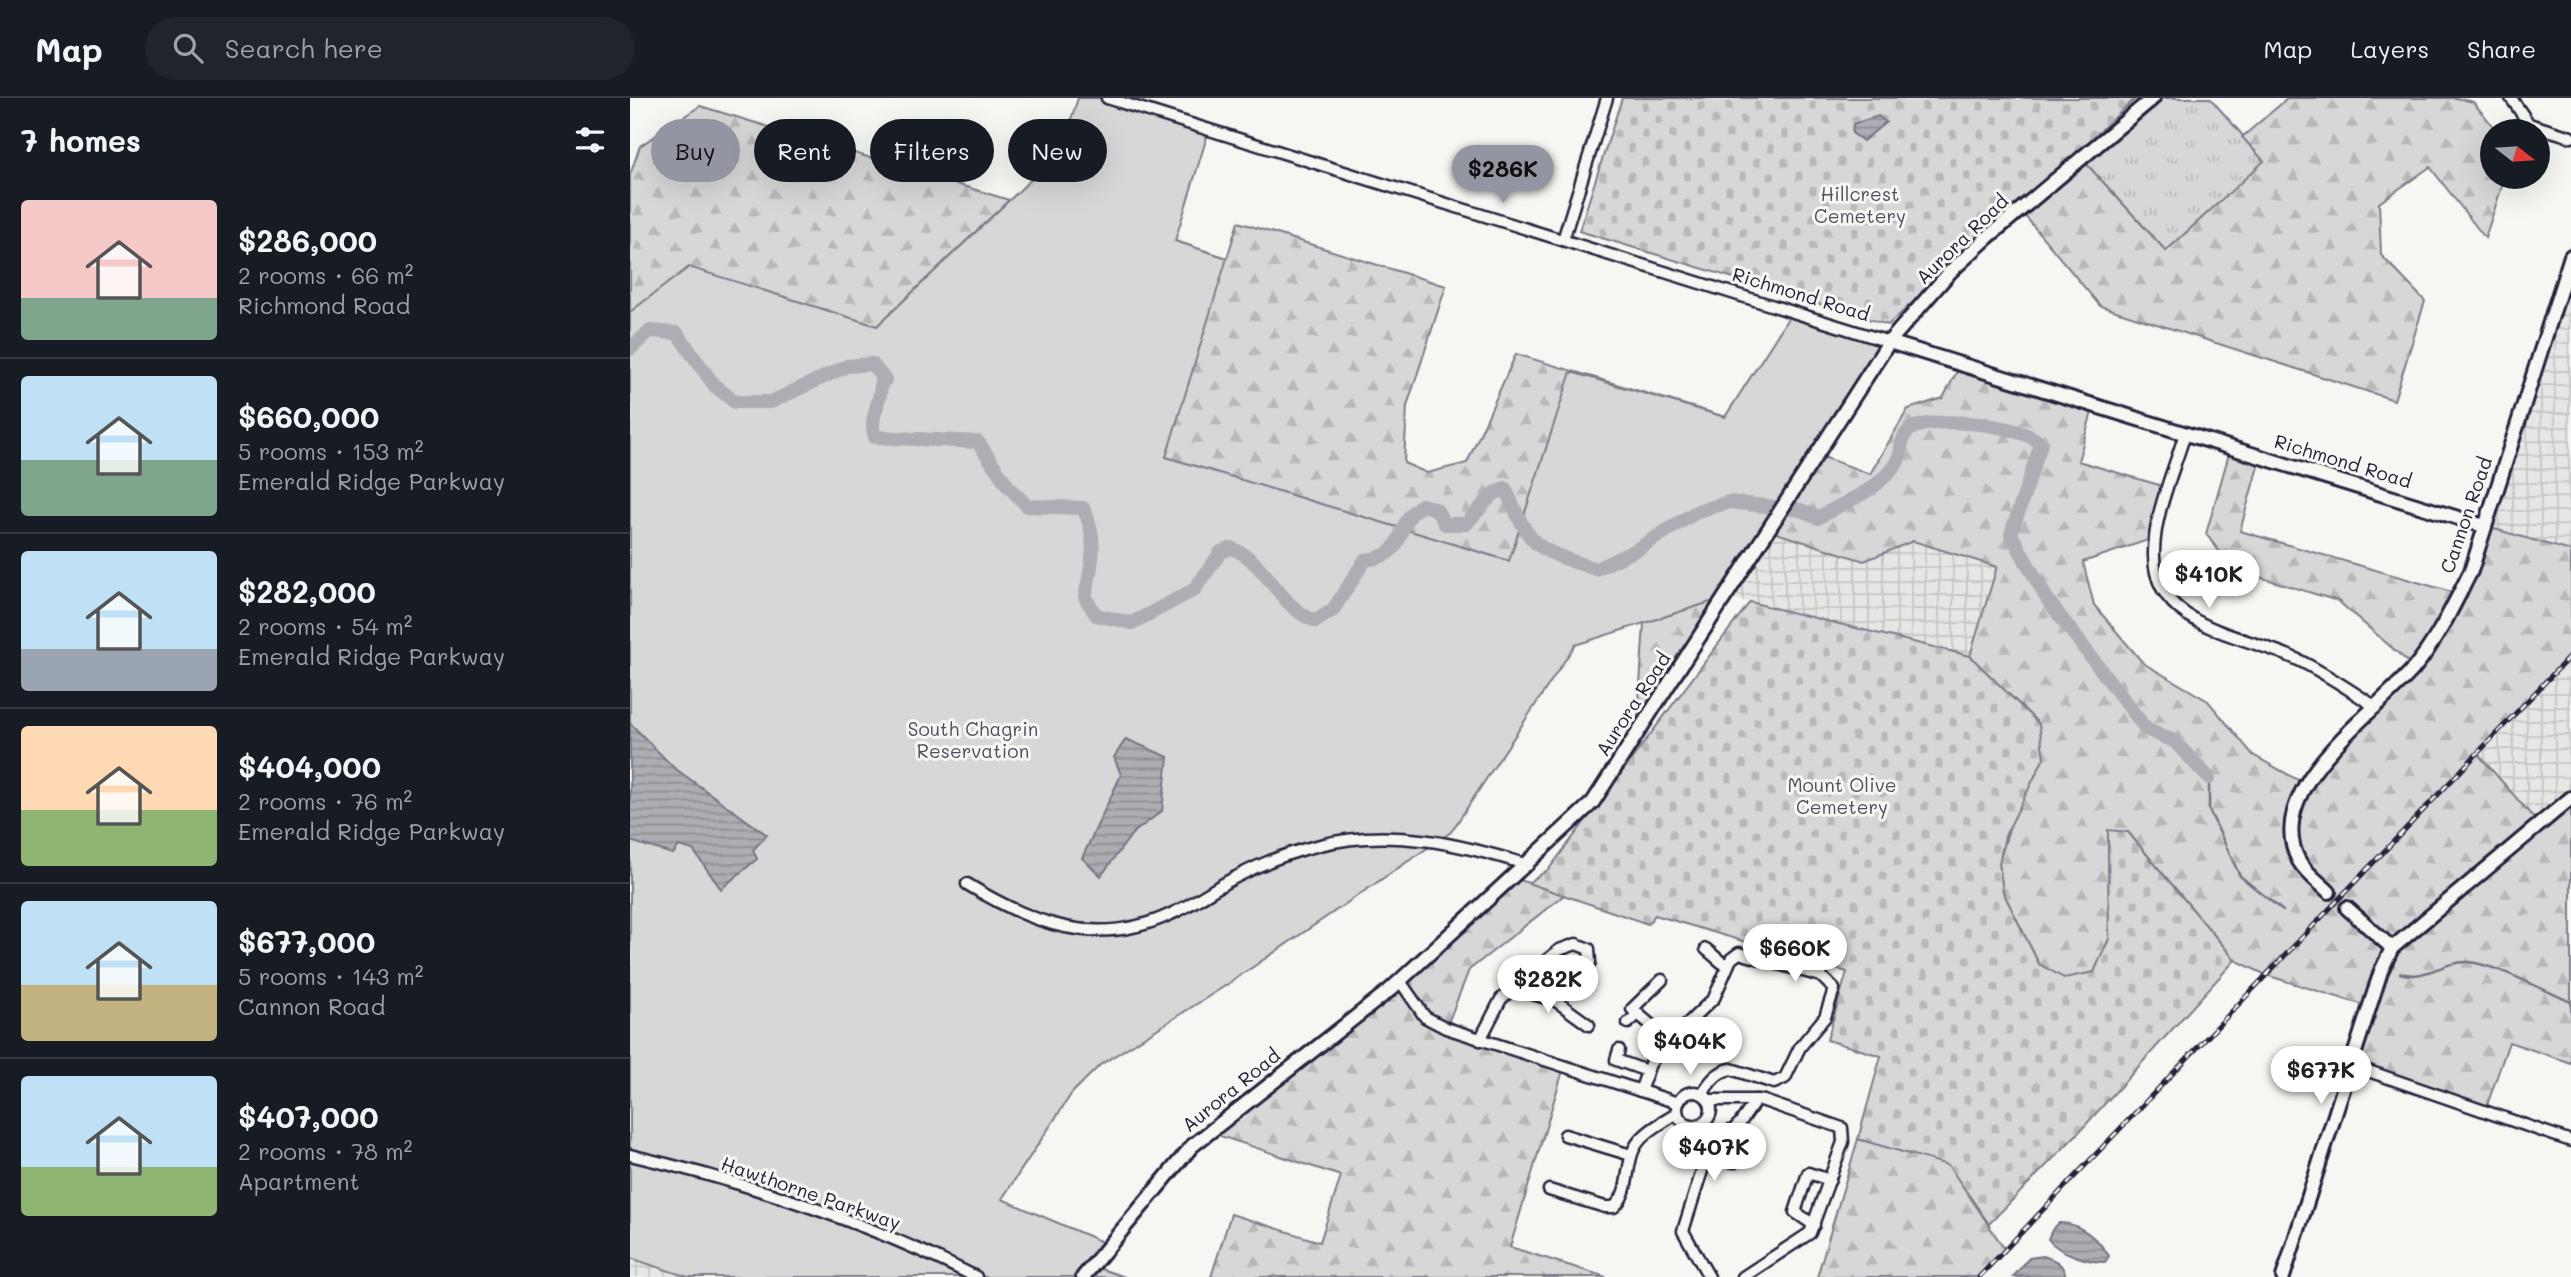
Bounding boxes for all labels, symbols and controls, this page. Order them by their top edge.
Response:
search box [145,17,635,80]
text: Map [35,27,103,70]
icon: search [169,29,207,67]
text: Search here [225,31,383,65]
text: Map [2264,33,2312,64]
text: Layers [2350,33,2429,64]
text: Share [2467,33,2536,64]
chip: Buy [651,119,740,182]
chip: Rent [754,119,856,182]
chip: Filters [870,119,994,182]
chip: New [1008,119,1107,182]
north arrow [2480,119,2550,189]
map controls [2480,119,2550,189]
text: 7 homes [21,120,141,160]
icon: filters [571,121,609,159]
pin: $286K [1454,146,1552,205]
text: $286K [1468,153,1538,183]
park label: Hillcrest Cemetery [1814,181,1906,228]
street label: Aurora Road [1910,188,2013,289]
text: $286,000 [238,220,377,260]
icon: home [77,228,161,312]
text: 2 rooms · 66 m² [238,260,413,290]
street label: Richmond Road [1729,261,1873,326]
text: Richmond Road [238,290,410,320]
text: $660,000 [238,396,379,436]
icon: home [77,404,161,488]
street label: Richmond Road [2271,428,2415,493]
text: 5 rooms · 153 m² [238,436,423,466]
street label: Cannon Road [2434,453,2497,576]
text: Emerald Ridge Parkway [238,466,505,496]
pin: $410K [2160,550,2258,610]
text: $410K [2175,558,2243,588]
text: $282,000 [238,571,376,611]
icon: home [77,579,161,663]
text: 2 rooms · 54 m² [238,611,413,641]
text: Emerald Ridge Parkway [238,641,505,671]
street label: Aurora Road [1590,647,1676,760]
park label: South Chagrin Reservation [908,716,1038,763]
text: $404,000 [238,746,381,786]
icon: home [77,754,161,838]
park label: Mount Olive Cemetery [1787,772,1897,819]
text: 2 rooms · 76 m² [238,786,412,816]
text: Emerald Ridge Parkway [238,816,505,846]
text: $677,000 [238,921,375,961]
pin: $660K [1746,924,1844,984]
icon: home [77,929,161,1013]
text: $660K [1759,932,1831,962]
pin: $282K [1499,956,1597,1015]
text: 5 rooms · 143 m² [238,961,424,991]
text: $282K [1513,963,1583,993]
text: Cannon Road [238,991,385,1021]
pin: $404K [1641,1018,1739,1077]
text: $404K [1653,1025,1727,1055]
street label: Aurora Road [1177,1042,1285,1137]
pin: $677K [2272,1046,2370,1106]
text: $677K [2287,1054,2355,1084]
text: $407,000 [238,1096,379,1136]
icon: home [77,1104,161,1188]
pin: $407K [1665,1124,1763,1183]
text: $407K [1678,1131,1750,1161]
text: 2 rooms · 78 m² [238,1136,412,1166]
street label: Hawthorne Parkway [718,1150,904,1235]
text: Apartment [238,1166,360,1196]

